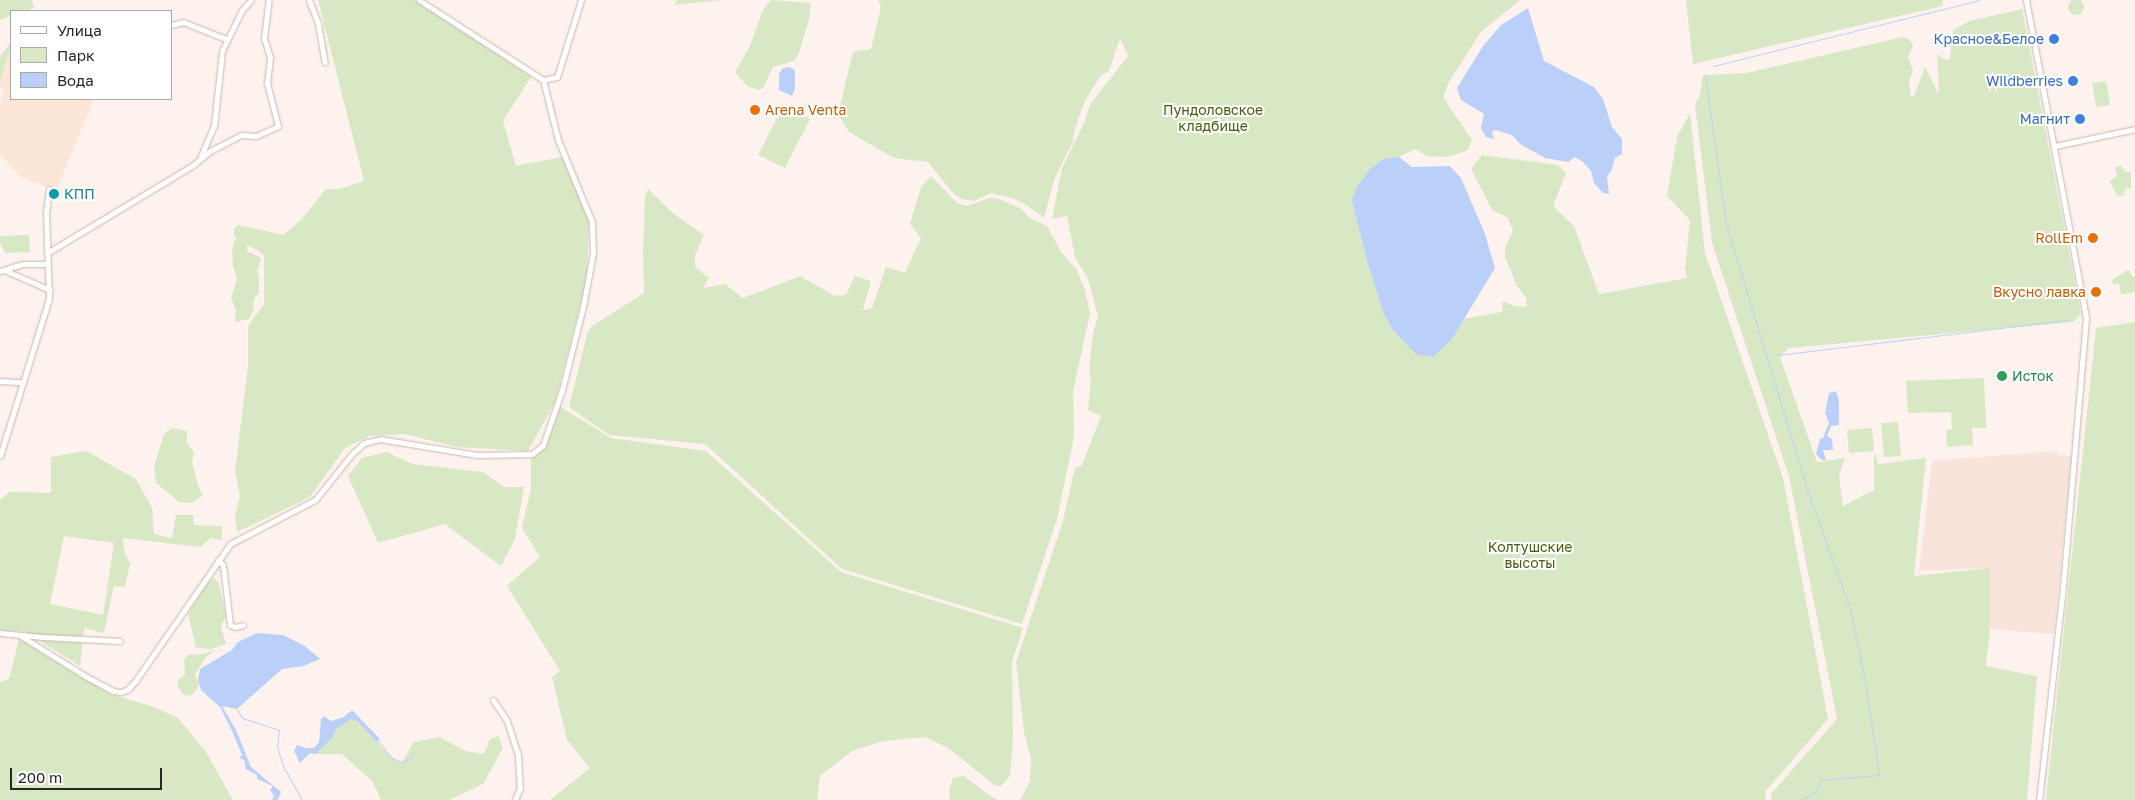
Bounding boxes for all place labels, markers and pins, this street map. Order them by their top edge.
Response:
place label: Красное&Белое [1934,31,2044,47]
marker: Красное&Белое [2048,33,2060,45]
place label: Wildberries [1986,73,2063,89]
marker: Wildberries [2067,75,2079,87]
place label: Arena Venta [765,102,846,118]
marker: Arena Venta [749,104,761,116]
place label: Магнит [2020,111,2070,127]
marker: Магнит [2074,113,2086,125]
place label: КПП [64,186,95,202]
marker: КПП [48,188,60,200]
place label: RollEm [2035,230,2083,246]
marker: RollEm [2087,232,2099,244]
place label: Вкусно лавка [1993,284,2086,300]
marker: Вкусно лавка [2090,286,2102,298]
place label: Исток [2012,368,2053,384]
marker: Исток [1996,370,2008,382]

